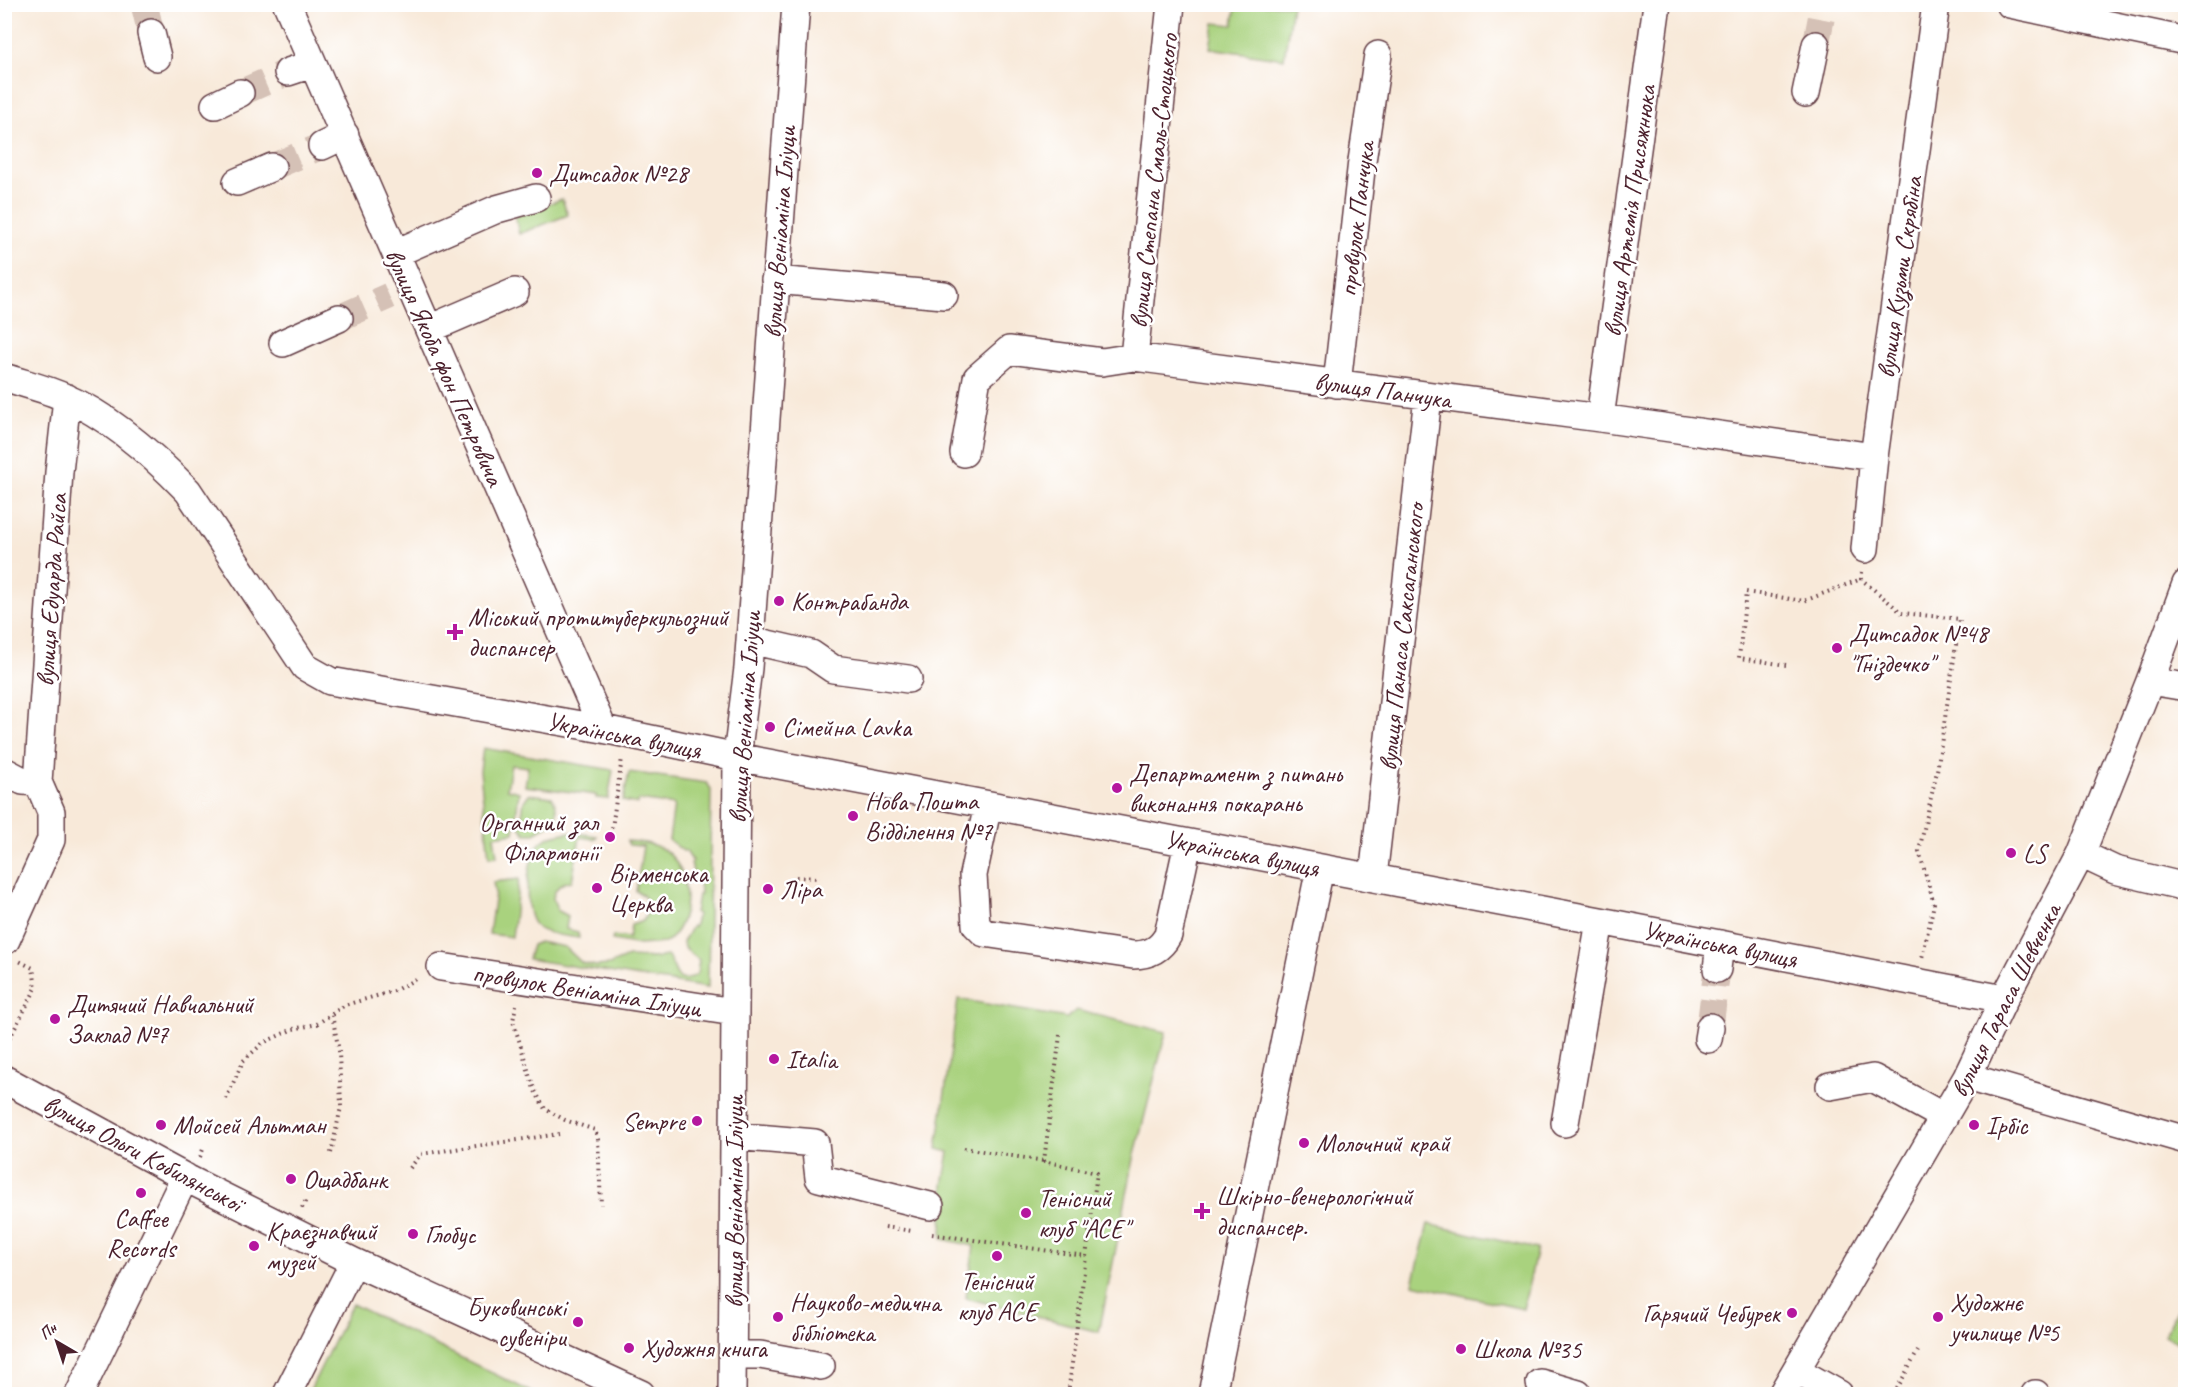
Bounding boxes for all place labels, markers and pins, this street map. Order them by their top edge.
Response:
place label: Дитсадок №28 [549,157,690,190]
marker: Дитсадок №28 [530,166,544,180]
place label: Контрабанда [791,585,909,618]
marker: Контрабанда [772,594,786,608]
place label: Міський протитуберкульозний диспансер [468,601,730,664]
place label: Дитсадок №48 "Гніздечко" [1849,617,1990,681]
marker: Міський протитуберкульозний диспансер [446,623,464,641]
marker: Дитсадок №48 "Гніздечко" [1830,641,1844,655]
place label: Сімейна Lavka [782,711,913,744]
marker: Сімейна Lavka [763,720,777,734]
place label: Департамент з питань виконання покарань [1129,757,1344,820]
marker: Департамент з питань виконання покарань [1110,781,1124,795]
place label: Нова Пошта Відділення №7 [865,785,993,848]
place label: Органний зал Філармонії [479,806,603,869]
marker: Нова Пошта Відділення №7 [846,809,860,823]
marker: Органний зал Філармонії [603,830,617,844]
place label: LS [2023,837,2050,870]
marker: LS [2004,846,2018,860]
place label: Вірменська Церква [609,857,709,920]
place label: Ліра [780,873,823,906]
marker: Вірменська Церква [590,881,604,895]
marker: Ліра [761,882,775,896]
place label: Дитячий Навчальний Заклад №7 [67,988,255,1051]
marker: Дитячий Навчальний Заклад №7 [48,1012,62,1026]
place label: Italia [786,1043,839,1076]
marker: Italia [767,1052,781,1066]
place label: Sempre [622,1105,687,1138]
place label: Мойсей Альтман [173,1109,327,1142]
place label: Ірбіс [1986,1109,2029,1142]
marker: Sempre [690,1114,704,1128]
marker: Мойсей Альтман [154,1118,168,1132]
marker: Ірбіс [1967,1118,1981,1132]
place label: Молочний край [1316,1127,1452,1160]
marker: Молочний край [1297,1136,1311,1150]
place label: Ощадбанк [303,1163,389,1196]
marker: Ощадбанк [284,1172,298,1186]
place label: Шкірно-венерологічний диспансер. [1216,1180,1415,1243]
place label: Тенісний клуб "ACE" [1038,1182,1134,1245]
marker: Caffee Records [134,1186,148,1200]
place label: Caffee Records [106,1202,178,1265]
marker: Шкірно-венерологічний диспансер. [1193,1202,1211,1220]
marker: Тенісний клуб "ACE" [1019,1206,1033,1220]
place label: Краєзнавчий музей [266,1215,379,1278]
place label: Глобус [425,1218,477,1251]
marker: Глобус [406,1227,420,1241]
marker: Краєзнавчий музей [247,1239,261,1253]
marker: Тенісний клуб АСЕ [990,1249,1004,1263]
place label: Тенісний клуб АСЕ [957,1265,1040,1328]
place label: Науково-медична бібліотека [790,1286,943,1349]
place label: Художнє училище №5 [1948,1286,2061,1349]
place label: Буковинські сувеніри [467,1291,569,1354]
place label: Гарячий Чебурек [1643,1297,1782,1330]
marker: Гарячий Чебурек [1785,1306,1799,1320]
marker: Науково-медична бібліотека [771,1310,785,1324]
marker: Художнє училище №5 [1931,1310,1945,1324]
marker: Буковинські сувеніри [571,1315,585,1329]
place label: Художня книга [641,1332,768,1365]
place label: Школа №35 [1473,1333,1583,1366]
marker: Художня книга [622,1341,636,1355]
marker: Школа №35 [1454,1342,1468,1356]

